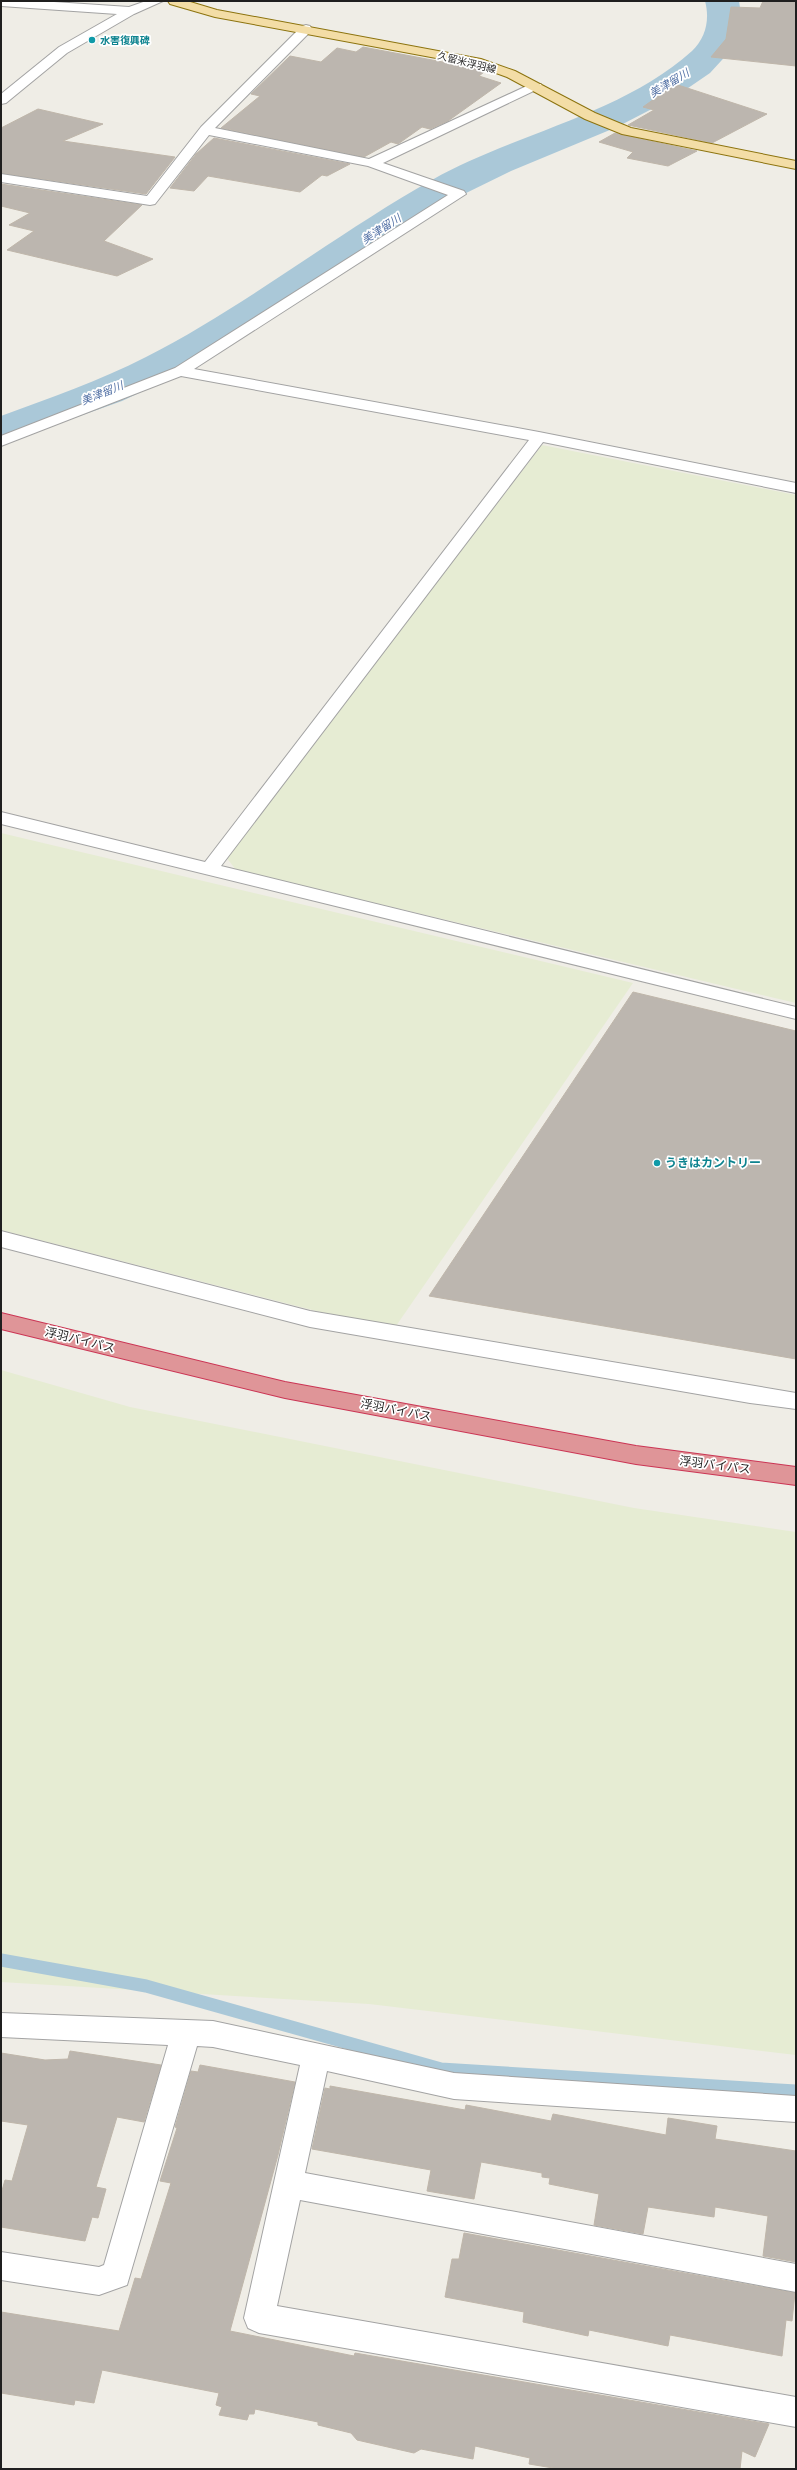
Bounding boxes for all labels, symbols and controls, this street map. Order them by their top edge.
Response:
place label: 水害復興碑 [100,34,150,47]
marker: 水害復興碑 [87,35,97,45]
street label: 久留米浮羽線 [436,49,498,76]
water label: 美津留川 [647,65,692,100]
water label: 美津留川 [359,211,404,247]
water label: 美津留川 [79,378,126,408]
place label: うきはカントリー [665,1155,761,1170]
marker: うきはカントリー [652,1158,662,1168]
street label: 浮羽バイパス [43,1324,117,1355]
street label: 浮羽バイパス [359,1395,433,1424]
street label: 浮羽バイパス [679,1453,752,1476]

